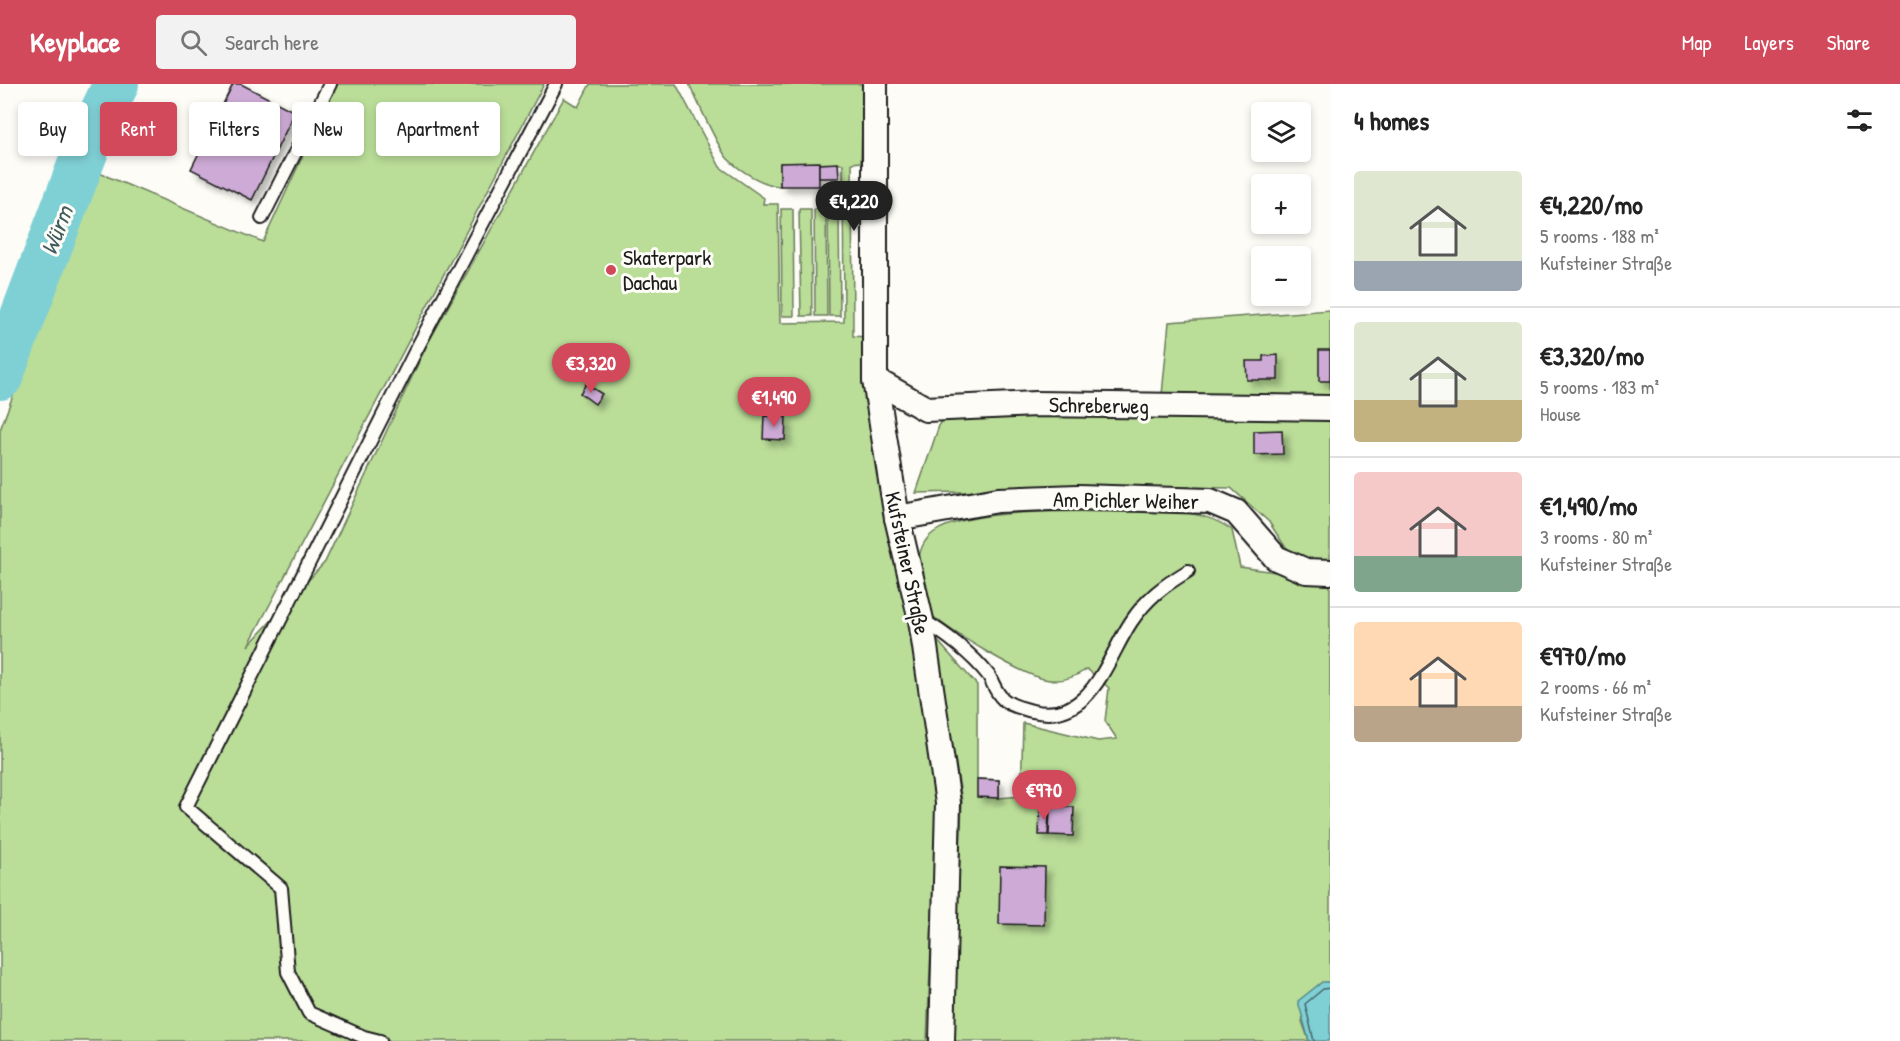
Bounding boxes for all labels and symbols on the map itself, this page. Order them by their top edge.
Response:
pin: €4,220 [805,181,903,232]
water label: Würm [32,200,80,259]
place label: Skaterpark Dachau [623,242,711,297]
marker: Skaterpark Dachau [604,263,618,277]
pin: €3,320 [542,343,640,394]
pin: €1,490 [725,377,823,428]
street label: Schreberweg [1049,389,1149,421]
street label: Am Pichler Weiher [1053,484,1200,516]
street label: Kufsteiner Straße [878,489,938,637]
pin: €970 [1008,770,1080,821]

